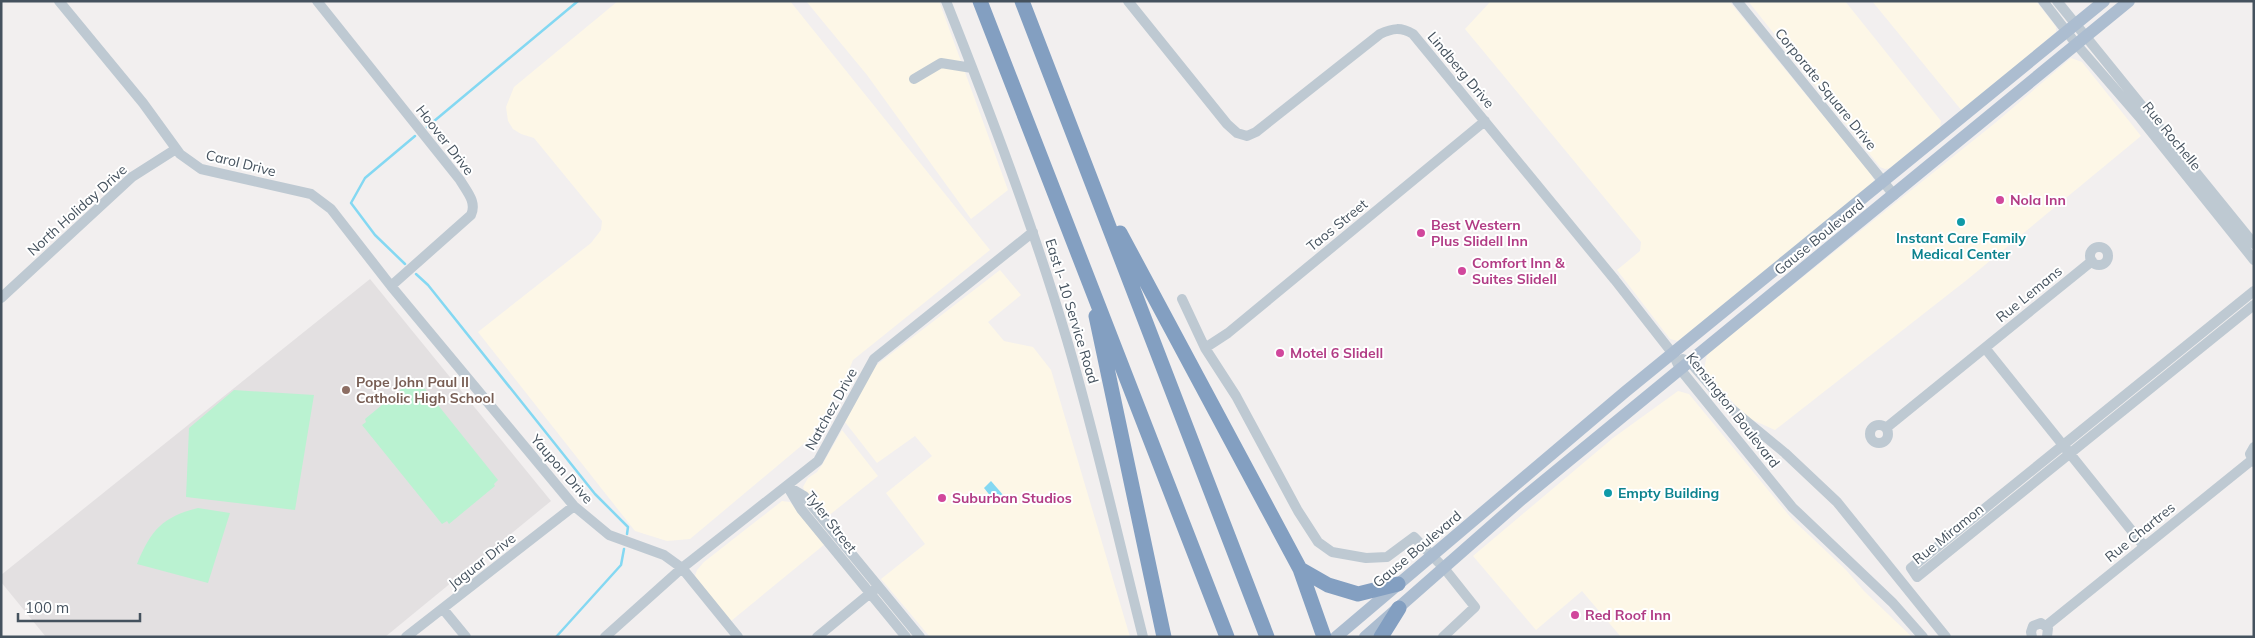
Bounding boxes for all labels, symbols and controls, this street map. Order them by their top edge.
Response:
street label: Corporate Square Drive [1771,24,1881,154]
street label: Lindberg Drive [1424,28,1498,112]
street label: Rue Rochelle [2139,98,2205,174]
street label: Hoover Drive [412,101,478,179]
street label: Carol Drive [204,146,278,180]
street label: North Holiday Drive [24,161,130,259]
place label: Nola Inn [2010,191,2066,209]
marker: Nola Inn [1994,194,2006,206]
street label: Taos Street [1303,195,1371,255]
street label: Gause Boulevard [1770,195,1868,279]
place label: Best Western Plus Slidell Inn [1431,216,1528,250]
marker: Instant Care Family Medical Center [1955,216,1967,228]
marker: Best Western Plus Slidell Inn [1415,227,1427,239]
place label: Instant Care Family Medical Center [1896,229,2026,263]
street label: East I- 10 Service Road [1041,236,1103,386]
place label: Comfort Inn & Suites Slidell [1472,254,1565,288]
street label: Rue Lemans [1992,262,2066,326]
marker: Comfort Inn & Suites Slidell [1456,265,1468,277]
place label: Motel 6 Slidell [1290,344,1383,362]
marker: Motel 6 Slidell [1274,347,1286,359]
street label: Kensington Boulevard [1682,349,1784,471]
street label: Natchez Drive [801,365,861,453]
place label: Pope John Paul II Catholic High School [356,373,495,407]
marker: Pope John Paul II Catholic High School [340,384,352,396]
street label: Yaupon Drive [526,430,597,507]
place label: Empty Building [1618,484,1719,502]
marker: Empty Building [1602,487,1614,499]
street label: Tyler Street [801,488,861,557]
place label: Suburban Studios [952,489,1072,507]
marker: Suburban Studios [936,492,948,504]
street label: Rue Chartres [2101,498,2179,566]
street label: Rue Miramon [1909,500,1987,568]
street label: Gause Boulevard [1369,507,1465,591]
street label: Jaguar Drive [445,529,519,593]
scale bar [18,590,140,622]
text: 100 m [25,598,69,617]
place label: Red Roof Inn [1585,606,1671,624]
marker: Red Roof Inn [1569,609,1581,621]

